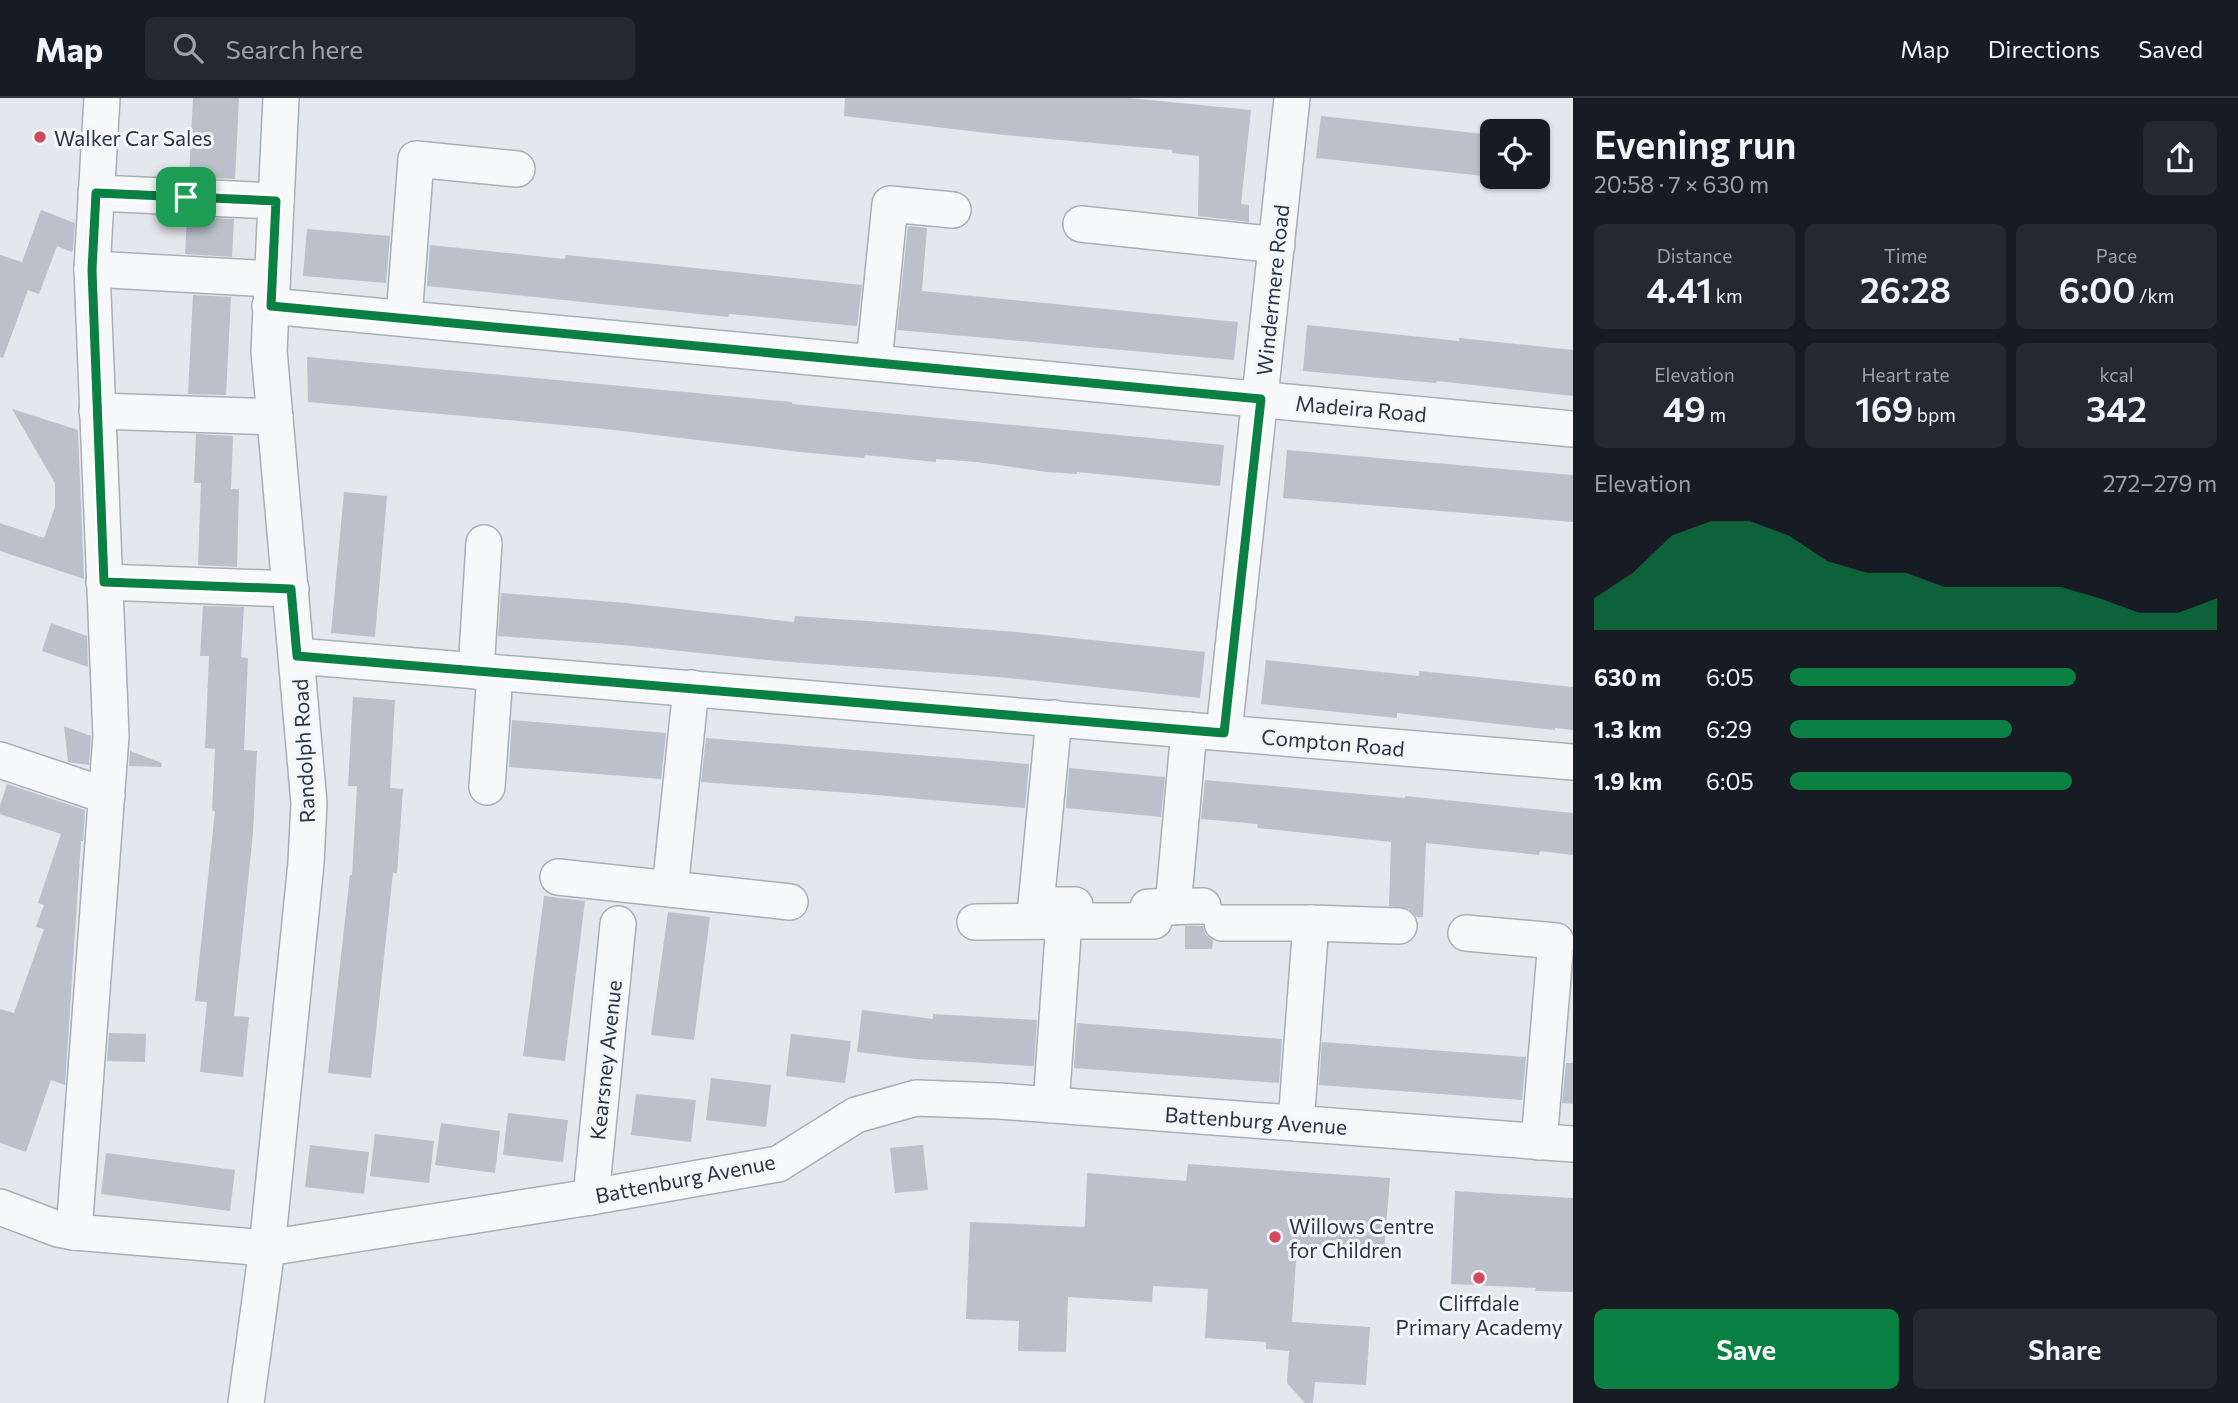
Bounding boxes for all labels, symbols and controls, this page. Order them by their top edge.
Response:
search box [145,17,635,80]
text: Map [35,28,103,69]
icon: search [169,29,207,67]
text: Search here [225,33,363,64]
text: Map [1900,34,1950,63]
text: Directions [1988,34,2100,63]
text: Saved [2138,34,2203,63]
map controls [1480,119,1550,189]
button: locate [1480,119,1550,189]
text: Evening run [1594,120,1797,167]
button: share [2143,121,2217,195]
place label: Walker Car Sales [54,125,212,150]
marker: Walker Car Sales [32,129,48,145]
pin [156,167,216,227]
text: 20:58 · 7 × 630 m [1594,170,1769,198]
icon: arrive [167,178,205,216]
street label: Windermere Road [1251,203,1293,377]
text: Distance [1657,244,1732,267]
text: Time [1884,244,1927,267]
text: Pace [2096,244,2137,267]
text: 4.41 [1646,267,1712,310]
text: 26:28 [1860,267,1951,310]
text: 6:00 [2059,267,2135,310]
text: km [1712,284,1743,307]
text: /km [2135,284,2174,307]
text: Elevation [1654,363,1735,386]
text: Heart rate [1861,363,1950,386]
text: kcal [2099,363,2134,386]
text: 49 [1663,386,1706,429]
text: 169 [1855,386,1913,429]
text: 342 [2086,386,2147,429]
street label: Madeira Road [1294,390,1428,426]
text: m [1706,403,1726,426]
text: bpm [1913,403,1956,426]
text: Elevation [1594,469,1691,497]
text: 272–279 m [2103,469,2217,497]
text: 630 m [1594,663,1661,691]
text: 6:05 [1706,663,1754,691]
street label: Randolph Road [287,678,319,824]
text: 1.3 km [1594,715,1662,743]
text: 6:29 [1706,715,1752,743]
street label: Compton Road [1260,723,1406,761]
text: 1.9 km [1594,767,1662,795]
text: 6:05 [1706,767,1754,795]
street label: Kearsney Avenue [584,979,626,1141]
street label: Battenburg Avenue [1164,1101,1348,1139]
street label: Battenburg Avenue [593,1148,777,1208]
place label: Willows Centre for Children [1289,1213,1434,1262]
marker: Willows Centre for Children [1267,1229,1283,1245]
marker: Cliffdale Primary Academy [1471,1270,1487,1286]
place label: Cliffdale Primary Academy [1395,1290,1563,1339]
button: Save [1594,1309,1899,1389]
button: Share [1913,1309,2217,1389]

